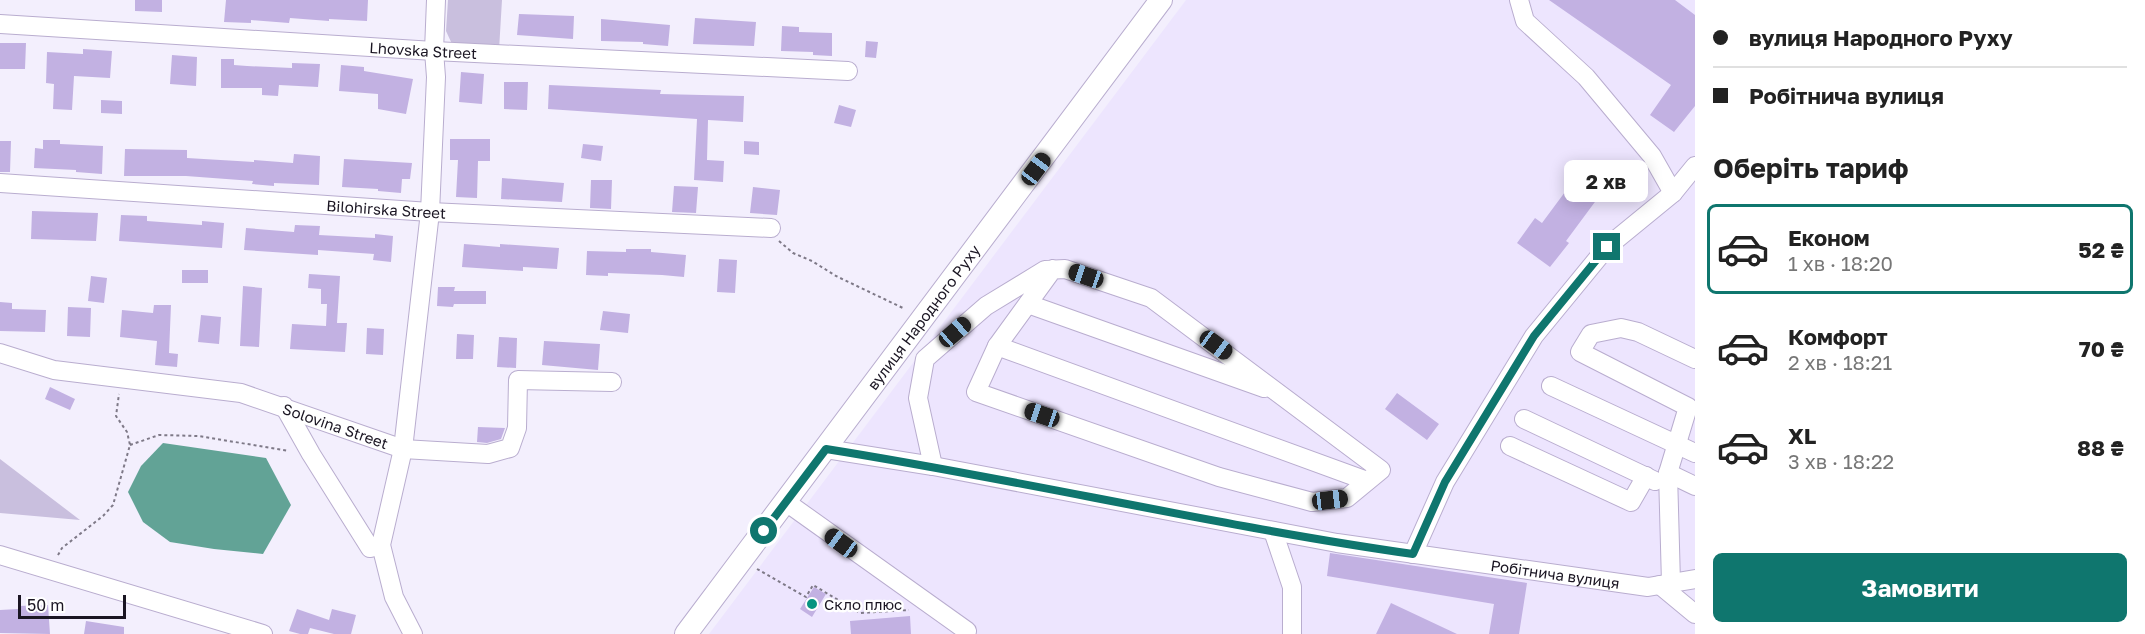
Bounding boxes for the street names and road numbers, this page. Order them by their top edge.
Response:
street label: Lhovska Street [369,38,477,62]
street label: Bilohirska Street [326,196,446,222]
street label: вулиця Народного Руху [863,241,984,393]
street label: Solovina Street [280,399,391,452]
street label: Робітнича вулиця [1490,556,1621,592]

